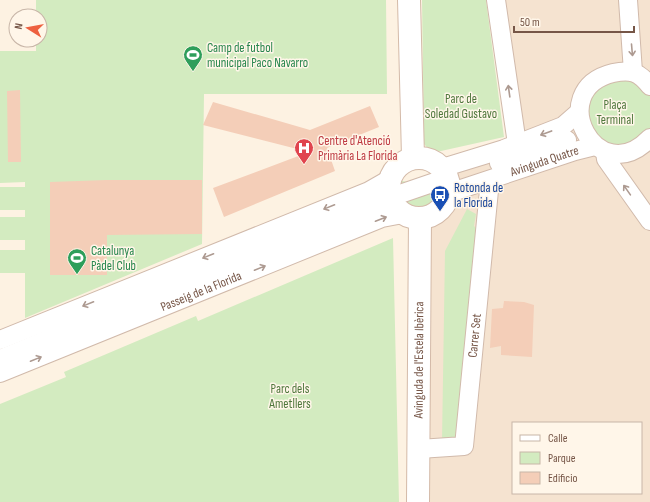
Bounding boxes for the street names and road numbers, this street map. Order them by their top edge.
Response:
street label: Avinguda Quatre [507,142,580,180]
street label: Passeig de la Florida [158,268,244,315]
street label: Avinguda de l'Estela Ibèrica [411,301,427,420]
street label: Carrer Set [465,313,485,358]

